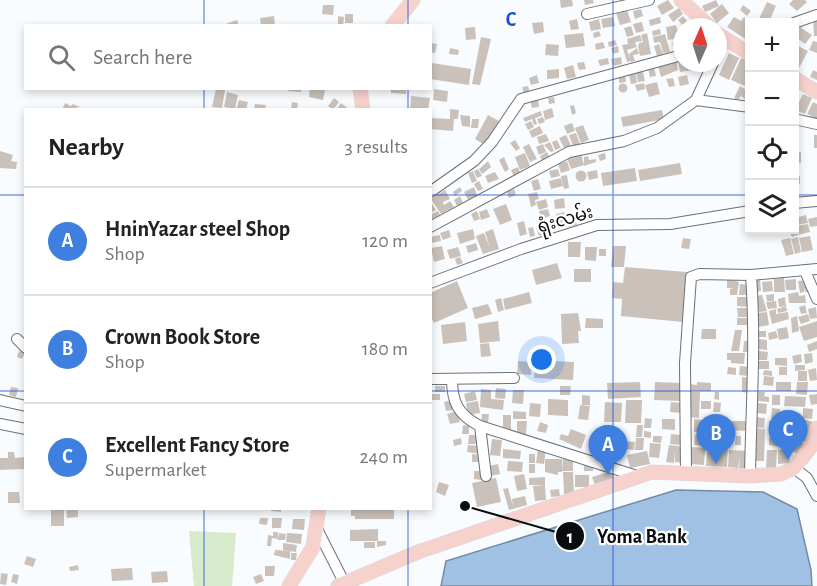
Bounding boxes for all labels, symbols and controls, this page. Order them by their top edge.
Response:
text: C [506,10,517,30]
north arrow [673,18,727,72]
map controls [745,18,799,234]
button: + [745,18,799,72]
search box [24,24,432,90]
icon: search [45,41,78,74]
text: Search here [93,46,192,68]
button: − [745,72,799,126]
button: locate [745,126,799,180]
text: Nearby [48,134,124,160]
text: 3 results [344,137,408,157]
button: layers [745,180,799,234]
street label: ရုံးလမ်း [534,199,597,241]
text: HninYazar steel Shop [105,218,290,240]
text: A [62,231,74,251]
text: 120 m [362,231,408,251]
text: Shop [105,244,145,264]
text: Crown Book Store [105,326,260,348]
text: B [62,339,73,359]
text: 180 m [362,339,408,359]
your location [527,345,556,374]
text: Shop [105,352,145,372]
pin: C [768,410,808,460]
pin: B [696,414,736,464]
pin: A [588,426,628,475]
text: Excellent Fancy Store [105,434,289,456]
text: C [62,447,73,467]
text: 240 m [359,447,408,467]
text: Supermarket [105,460,206,480]
callout: Yoma Bank [555,517,699,555]
text: Yoma Bank [597,527,687,547]
text: 1 [567,529,573,547]

